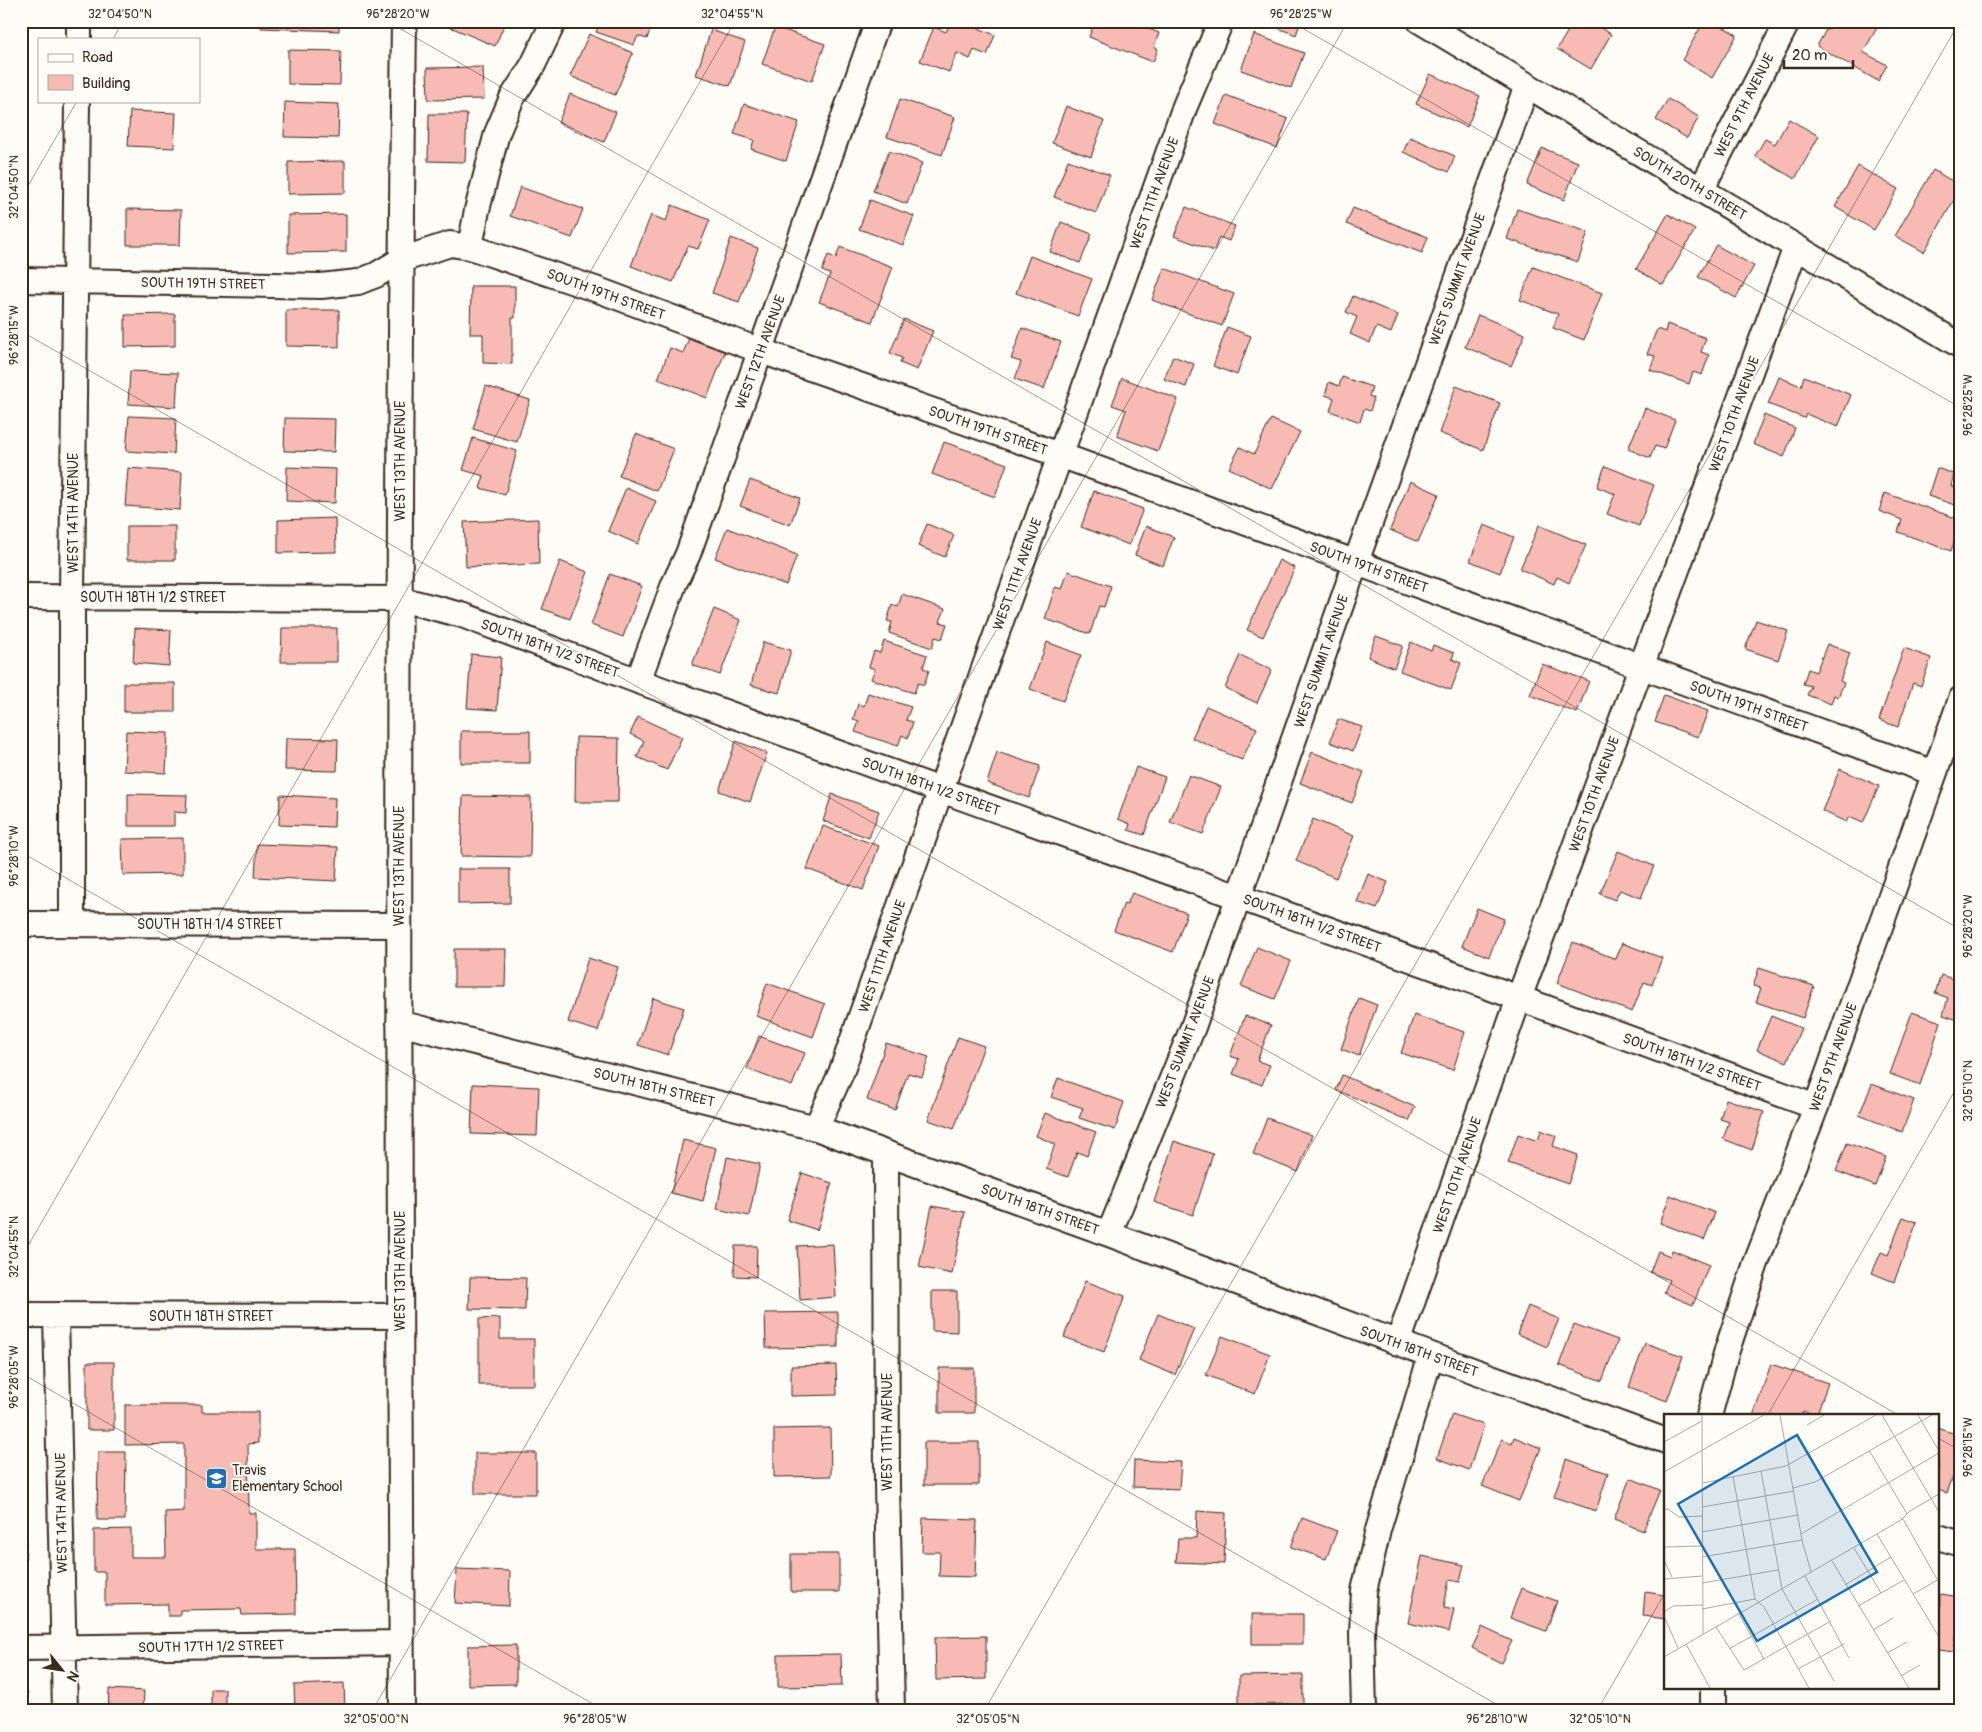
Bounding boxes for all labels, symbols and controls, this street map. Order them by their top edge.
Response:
text: 32°04'50"N [88,7,152,22]
text: 96°28'20"W [366,7,430,22]
text: 32°04'55"N [701,7,763,22]
text: 96°28'25"W [1270,7,1332,22]
legend [38,38,200,102]
scale bar [1784,38,1853,70]
text: 20 m [1792,46,1827,65]
text: Road [82,48,113,67]
street label: WEST 9TH AVENUE [1711,50,1778,160]
text: Building [82,74,130,93]
street label: WEST 11TH AVENUE [1126,135,1183,252]
street label: SOUTH 20TH STREET [1630,143,1750,224]
text: 32°04'50"N [7,155,22,219]
street label: WEST SUMMIT AVENUE [1426,211,1489,348]
street label: SOUTH 19TH STREET [544,265,668,324]
street label: SOUTH 19TH STREET [140,274,266,293]
street label: WEST 12TH AVENUE [732,293,789,412]
text: 96°28'15"W [7,305,22,365]
street label: WEST 10TH AVENUE [1706,354,1763,474]
text: 96°28'25"W [1961,374,1976,436]
street label: WEST 13TH AVENUE [392,401,409,521]
street label: SOUTH 19TH STREET [926,402,1050,459]
street label: WEST 14TH AVENUE [65,453,82,573]
street label: WEST 11TH AVENUE [989,516,1046,633]
street label: SOUTH 19TH STREET [1307,538,1431,597]
street label: SOUTH 18TH 1/2 STREET [80,589,226,606]
street label: WEST SUMMIT AVENUE [1291,592,1352,730]
street label: SOUTH 18TH 1/2 STREET [478,616,622,681]
street label: SOUTH 19TH STREET [1687,677,1811,736]
street label: WEST 10TH AVENUE [1566,734,1623,854]
street label: SOUTH 18TH 1/2 STREET [859,754,1003,819]
street label: WEST 13TH AVENUE [391,806,408,926]
text: 96°28'10"W [7,825,22,887]
street label: SOUTH 18TH 1/2 STREET [1240,891,1384,956]
text: 96°28'20"W [1961,894,1976,958]
street label: WEST 11TH AVENUE [855,898,910,1015]
street label: SOUTH 18TH 1/4 STREET [137,916,283,933]
street label: WEST SUMMIT AVENUE [1152,974,1218,1110]
street label: WEST 9TH AVENUE [1806,1001,1861,1114]
street label: SOUTH 18TH 1/2 STREET [1620,1030,1764,1095]
text: 32°05'10"N [1961,1060,1976,1122]
street label: SOUTH 18TH STREET [591,1064,717,1111]
street label: WEST 10TH AVENUE [1430,1115,1485,1236]
street label: SOUTH 18TH STREET [978,1180,1101,1239]
street label: WEST 13TH AVENUE [392,1211,409,1331]
text: 32°04'55"N [7,1216,22,1278]
street label: SOUTH 18TH STREET [149,1308,274,1325]
street label: SOUTH 18TH STREET [1357,1322,1480,1381]
text: 96°28'05"W [7,1345,22,1409]
street label: WEST 11TH AVENUE [879,1373,896,1491]
inset map [1664,1414,1940,1690]
text: 96°28'15"W [1961,1417,1976,1477]
street label: WEST 14TH AVENUE [52,1453,71,1573]
place label: Travis Elementary School [232,1462,343,1495]
school or university icon: Travis Elementary School [204,1466,228,1490]
street label: SOUTH 17TH 1/2 STREET [138,1637,285,1656]
north arrow [38,1644,88,1694]
text: N [63,1668,83,1685]
text: 32°05'00"N [343,1712,409,1727]
text: 96°28'05"W [563,1712,627,1727]
text: 32°05'05"N [956,1712,1020,1727]
text: 96°28'10"W [1466,1712,1528,1727]
text: 32°05'10"N [1569,1712,1631,1727]

